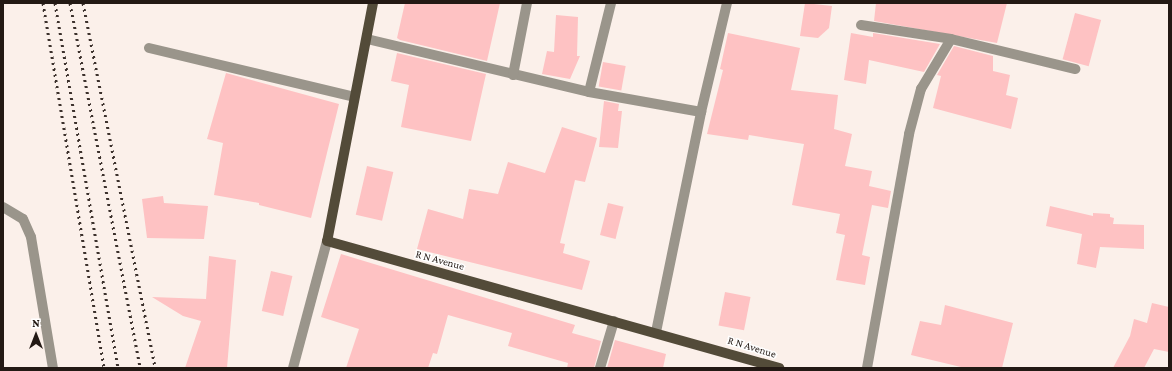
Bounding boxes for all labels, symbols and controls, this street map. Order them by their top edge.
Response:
street label: R N Avenue [414,247,466,273]
north arrow [16,315,56,355]
text: N [32,317,40,329]
street label: R N Avenue [726,333,778,361]

